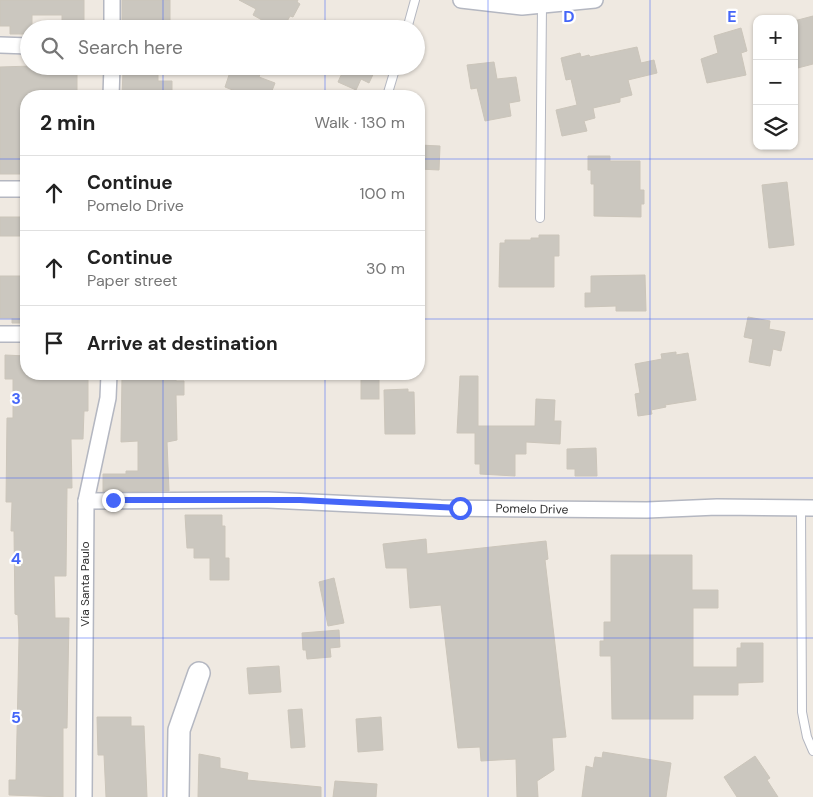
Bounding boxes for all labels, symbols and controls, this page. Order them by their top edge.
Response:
text: D [563,6,575,27]
text: E [727,6,737,27]
map controls [753,15,798,150]
button: + [753,15,798,60]
search box [20,20,425,75]
icon: search [38,34,66,62]
text: Search here [78,35,183,60]
button: − [753,60,798,105]
button: layers [753,105,798,150]
text: 2 min [40,109,96,137]
text: Walk · 130 m [314,112,405,133]
text: Continue [87,170,173,195]
icon: ahead [40,179,68,207]
text: 100 m [360,183,405,204]
text: Pomelo Drive [87,195,184,216]
text: Continue [87,245,173,270]
icon: ahead [40,254,68,282]
text: 30 m [366,258,405,279]
text: Paper street [87,270,178,291]
icon: arrive [40,329,68,357]
text: Arrive at destination [87,331,278,356]
text: 3 [11,388,21,409]
route end [102,489,125,512]
route start [449,497,472,520]
street label: Pomelo Drive [496,500,569,518]
street label: Via Santa Paulo [77,541,93,627]
text: 4 [11,548,21,569]
text: 5 [11,707,21,728]

